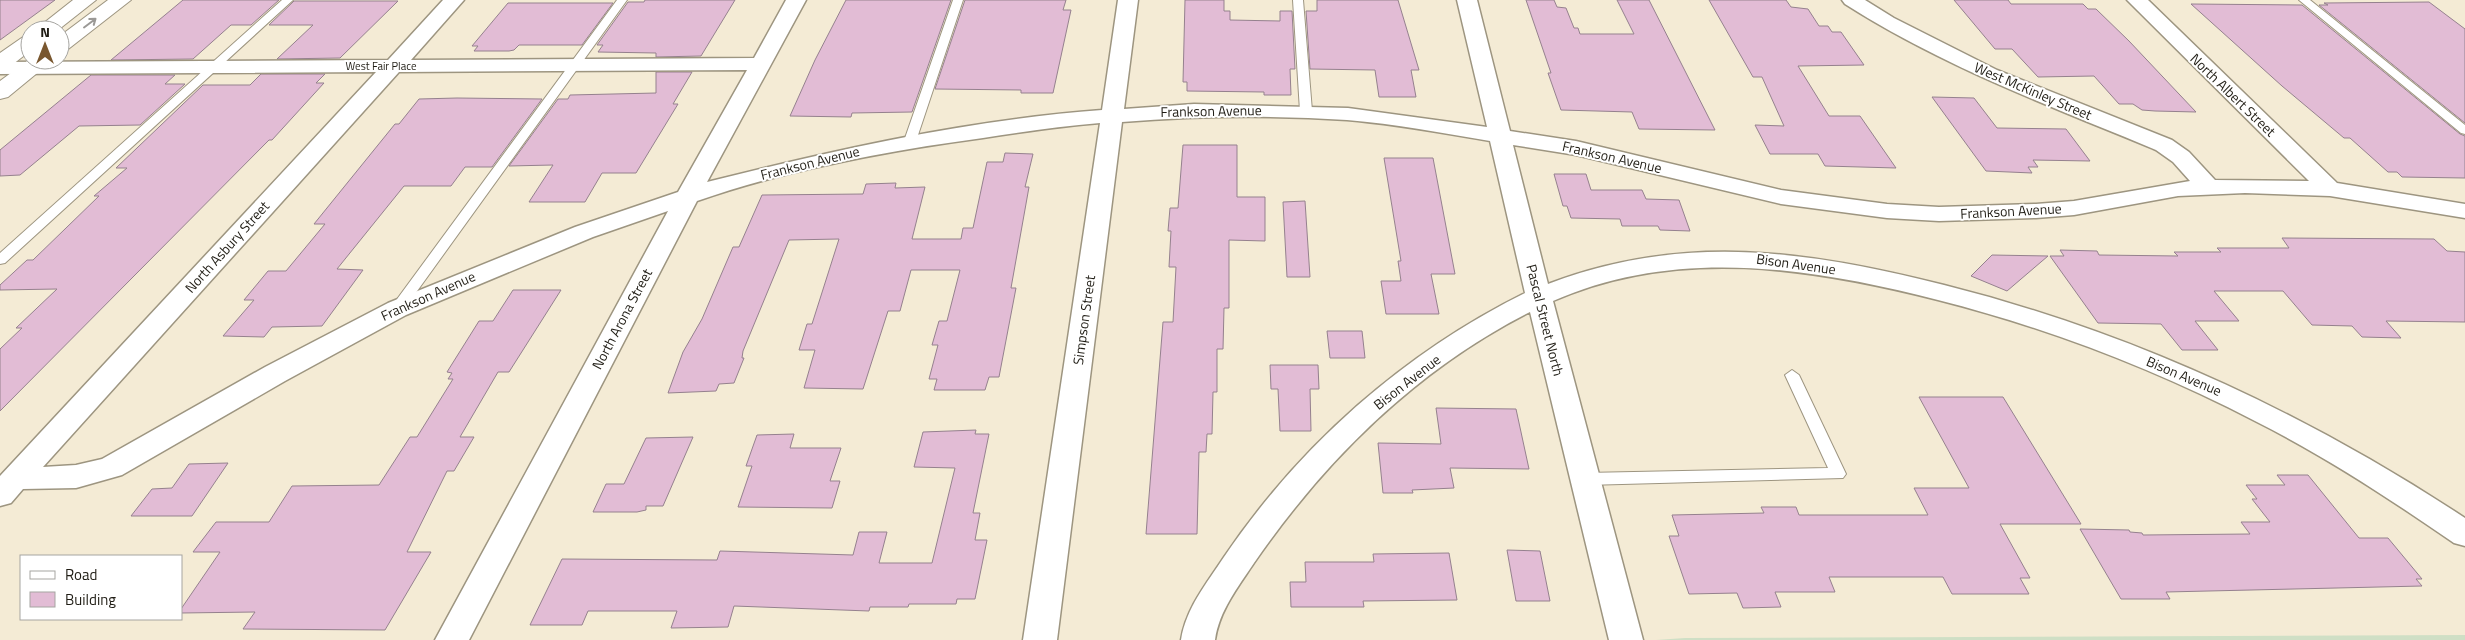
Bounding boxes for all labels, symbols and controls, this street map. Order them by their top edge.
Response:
one-way arrow [83,18,97,28]
north arrow [20,20,70,70]
text: N [40,21,50,42]
street label: North Albert Street [2186,48,2281,141]
street label: West McKinley Street [1971,56,2095,125]
street label: West Fair Place [346,58,417,74]
street label: Frankson Avenue [1160,99,1262,122]
street label: Frankson Avenue [1560,135,1664,178]
street label: Frankson Avenue [758,140,862,185]
street label: North Asbury Street [179,196,274,297]
street label: Frankson Avenue [1960,197,2062,224]
street label: Bison Avenue [1755,248,1837,279]
street label: Pascal Street North [1521,262,1570,378]
street label: Frankson Avenue [377,265,478,326]
street label: North Arona Street [586,265,657,373]
street label: Simpson Street [1067,274,1100,366]
street label: Bison Avenue [1369,349,1445,415]
street label: Bison Avenue [2143,350,2225,401]
legend [20,555,182,620]
text: Road [65,563,97,586]
text: Building [65,588,116,611]

